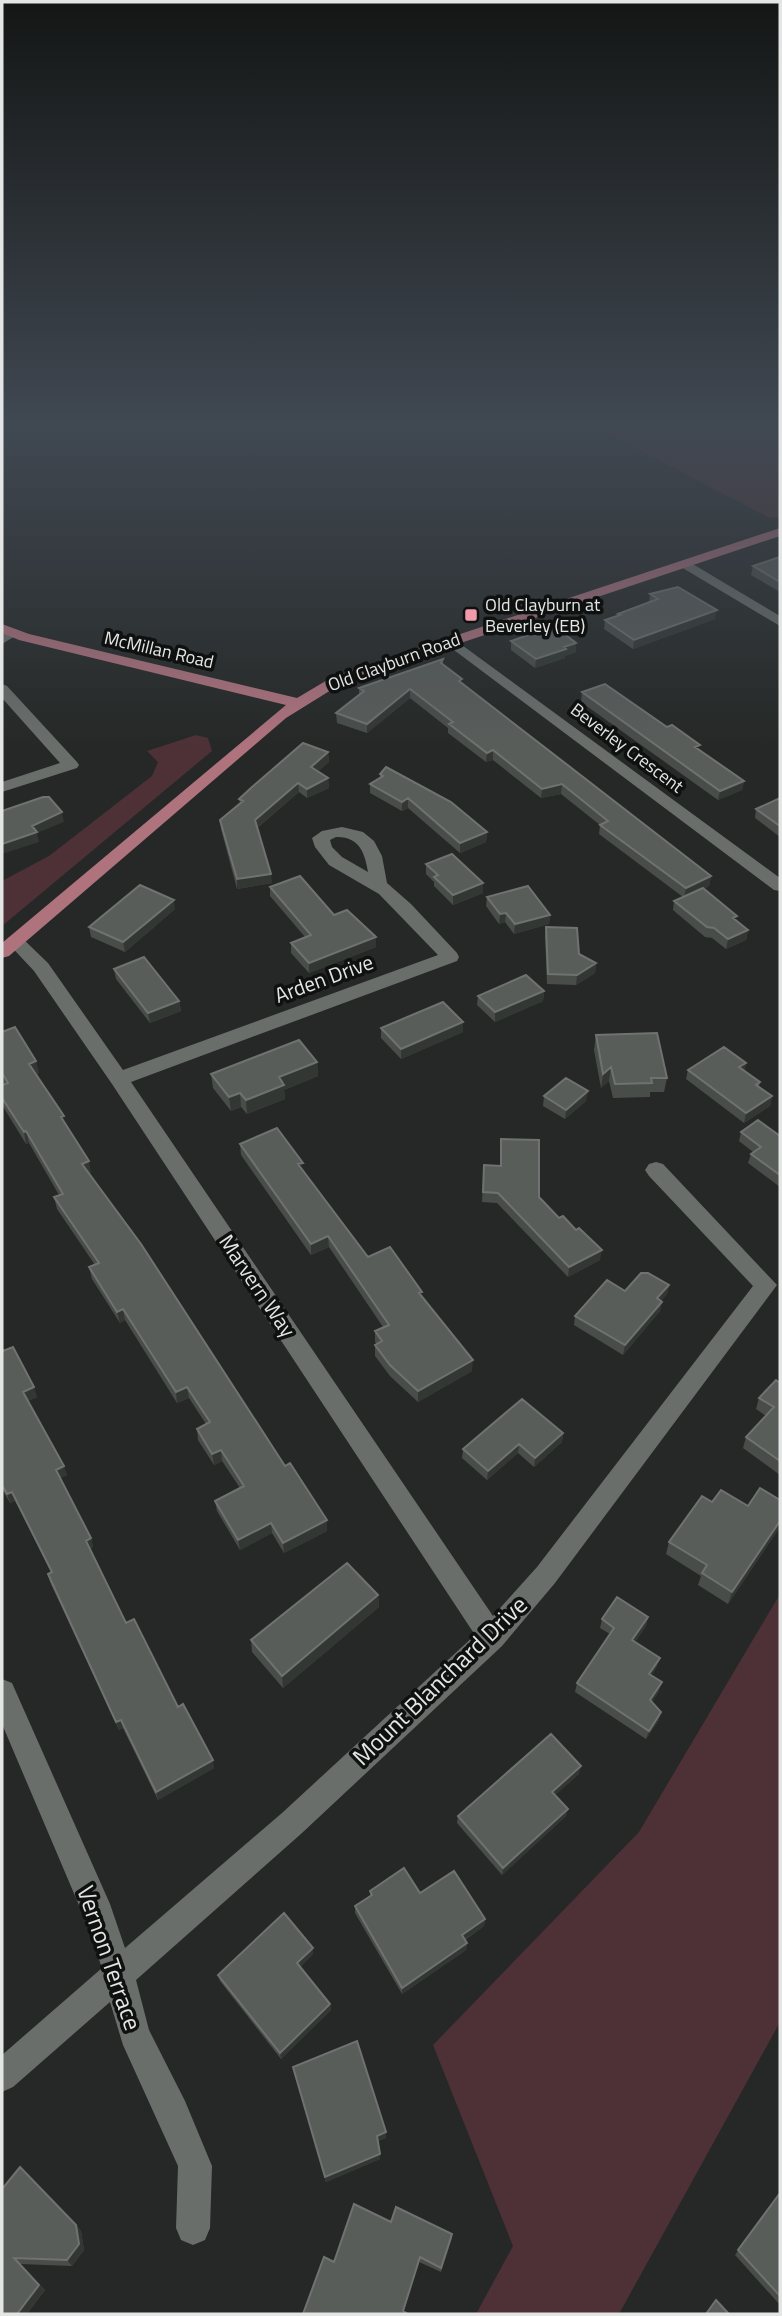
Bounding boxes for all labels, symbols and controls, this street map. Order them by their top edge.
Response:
place label: Old Clayburn at Beverley (EB) [485,591,601,639]
marker: Old Clayburn at Beverley (EB) [463,607,479,623]
street label: McMillan Road [102,624,217,675]
street label: Old Clayburn Road [324,625,464,698]
street label: Beverley Crescent [565,696,690,800]
street label: Arden Drive [270,945,378,1011]
street label: Marvern Way [212,1228,304,1343]
street label: Mount Blanchard Drive [344,1587,535,1773]
street label: Vernon Terrace [68,1880,152,2035]

